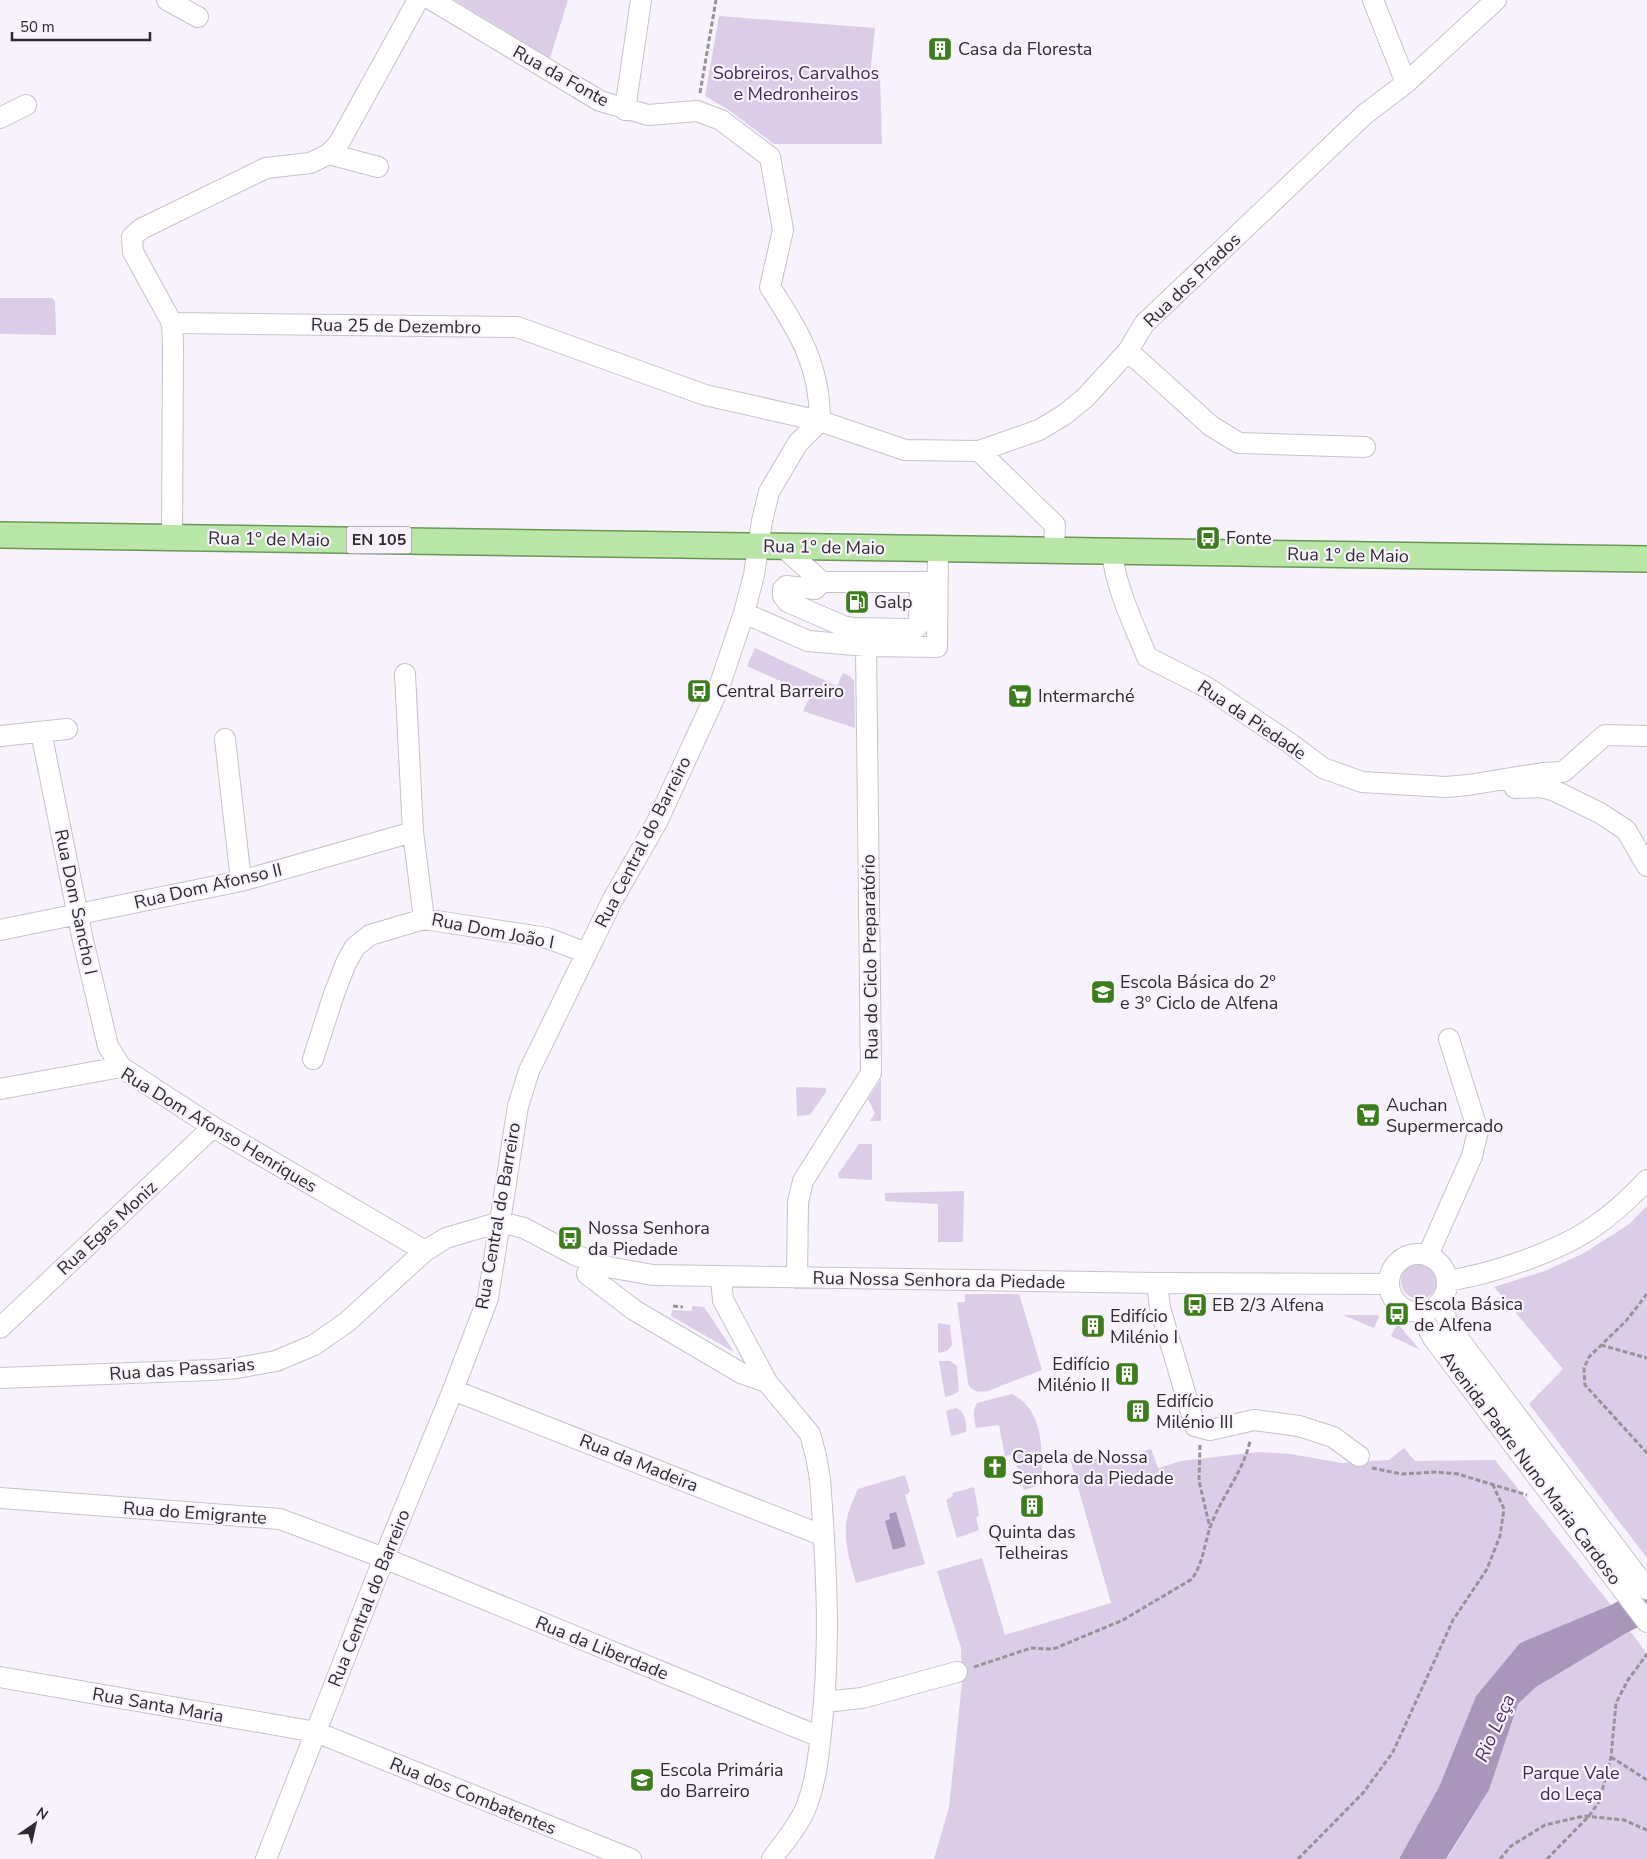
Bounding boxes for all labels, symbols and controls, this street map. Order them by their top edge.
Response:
scale bar [12,10,150,42]
text: 50 m [20,17,55,37]
building icon: Casa da Floresta [927,36,953,62]
place label: Casa da Floresta [958,37,1092,61]
street label: Rua da Fonte [509,40,613,112]
park label: Sobreiros, Carvalhos e Medronheiros [713,61,879,106]
street label: Rua dos Prados [1138,227,1246,333]
street label: Rua 25 de Dezembro [311,313,481,339]
bus stop icon: Fonte [1195,525,1221,551]
street label: Rua 1º de Maio [208,526,330,552]
road number: EN 105 [346,526,412,554]
place label: Fonte [1226,526,1272,550]
street label: Rua 1º de Maio [763,534,885,560]
street label: Rua 1º de Maio [1287,542,1409,568]
fuel station icon: Galp [844,589,870,615]
place label: Galp [874,590,912,614]
street label: Rua da Piedade [1193,675,1311,765]
bus stop icon: Central Barreiro [686,678,712,704]
place label: Central Barreiro [716,679,844,703]
supermarket icon: Intermarché [1007,683,1033,709]
place label: Intermarché [1038,684,1134,708]
street label: Rua Central do Barreiro [589,752,697,932]
street label: Rua Dom Sancho I [49,827,103,977]
street label: Rua do Ciclo Preparatório [856,854,884,1060]
street label: Rua Dom Afonso II [132,857,284,915]
street label: Rua Dom João I [430,907,556,955]
place label: Escola Básica do 2º e 3º Ciclo de Alfena [1120,970,1278,1015]
school or university icon: Escola Básica do 2º e 3º Ciclo de Alfena [1090,979,1116,1005]
street label: Rua Dom Afonso Henriques [116,1062,322,1198]
place label: Auchan Supermercado [1386,1093,1503,1138]
supermarket icon: Auchan Supermercado [1355,1102,1381,1128]
street label: Rua Central do Barreiro [470,1121,526,1311]
street label: Rua Egas Moniz [52,1175,162,1281]
place label: Nossa Senhora da Piedade [588,1216,710,1261]
bus stop icon: Nossa Senhora da Piedade [557,1225,583,1251]
street label: Rua Nossa Senhora da Piedade [812,1266,1066,1294]
bus stop icon: EB 2/3 Alfena [1182,1292,1208,1318]
place label: Escola Básica de Alfena [1414,1292,1523,1337]
place label: EB 2/3 Alfena [1212,1293,1324,1317]
bus stop icon: Escola Básica de Alfena [1384,1301,1410,1327]
place label: Edifício Milénio I [1110,1304,1178,1349]
building icon: Edifício Milénio I [1080,1313,1106,1339]
street label: Avenida Padre Nuno Maria Cardoso [1435,1346,1627,1590]
street label: Rua das Passarias [108,1352,256,1386]
place label: Edifício Milénio II [1037,1352,1110,1397]
building icon: Edifício Milénio II [1114,1361,1140,1387]
place label: Edifício Milénio III [1156,1389,1233,1434]
building icon: Edifício Milénio III [1125,1398,1151,1424]
street label: Rua da Madeira [576,1428,702,1498]
place label: Capela de Nossa Senhora da Piedade [1012,1445,1174,1490]
church icon: Capela de Nossa Senhora da Piedade [982,1454,1008,1480]
building icon: Quinta das Telheiras [1019,1493,1045,1519]
street label: Rua do Emigrante [122,1496,268,1530]
street label: Rua Central do Barreiro [322,1506,416,1690]
place label: Quinta das Telheiras [988,1520,1076,1565]
street label: Rua da Liberdade [532,1610,672,1686]
street label: Rua Santa Maria [91,1682,225,1728]
water label: Rio Leça [1469,1690,1521,1766]
street label: Rua dos Combatentes [386,1752,560,1840]
place label: Escola Primária do Barreiro [660,1758,784,1803]
park label: Parque Vale do Leça [1522,1761,1620,1806]
school or university icon: Escola Primária do Barreiro [629,1767,655,1793]
north arrow [10,1799,60,1849]
text: N [32,1803,52,1824]

